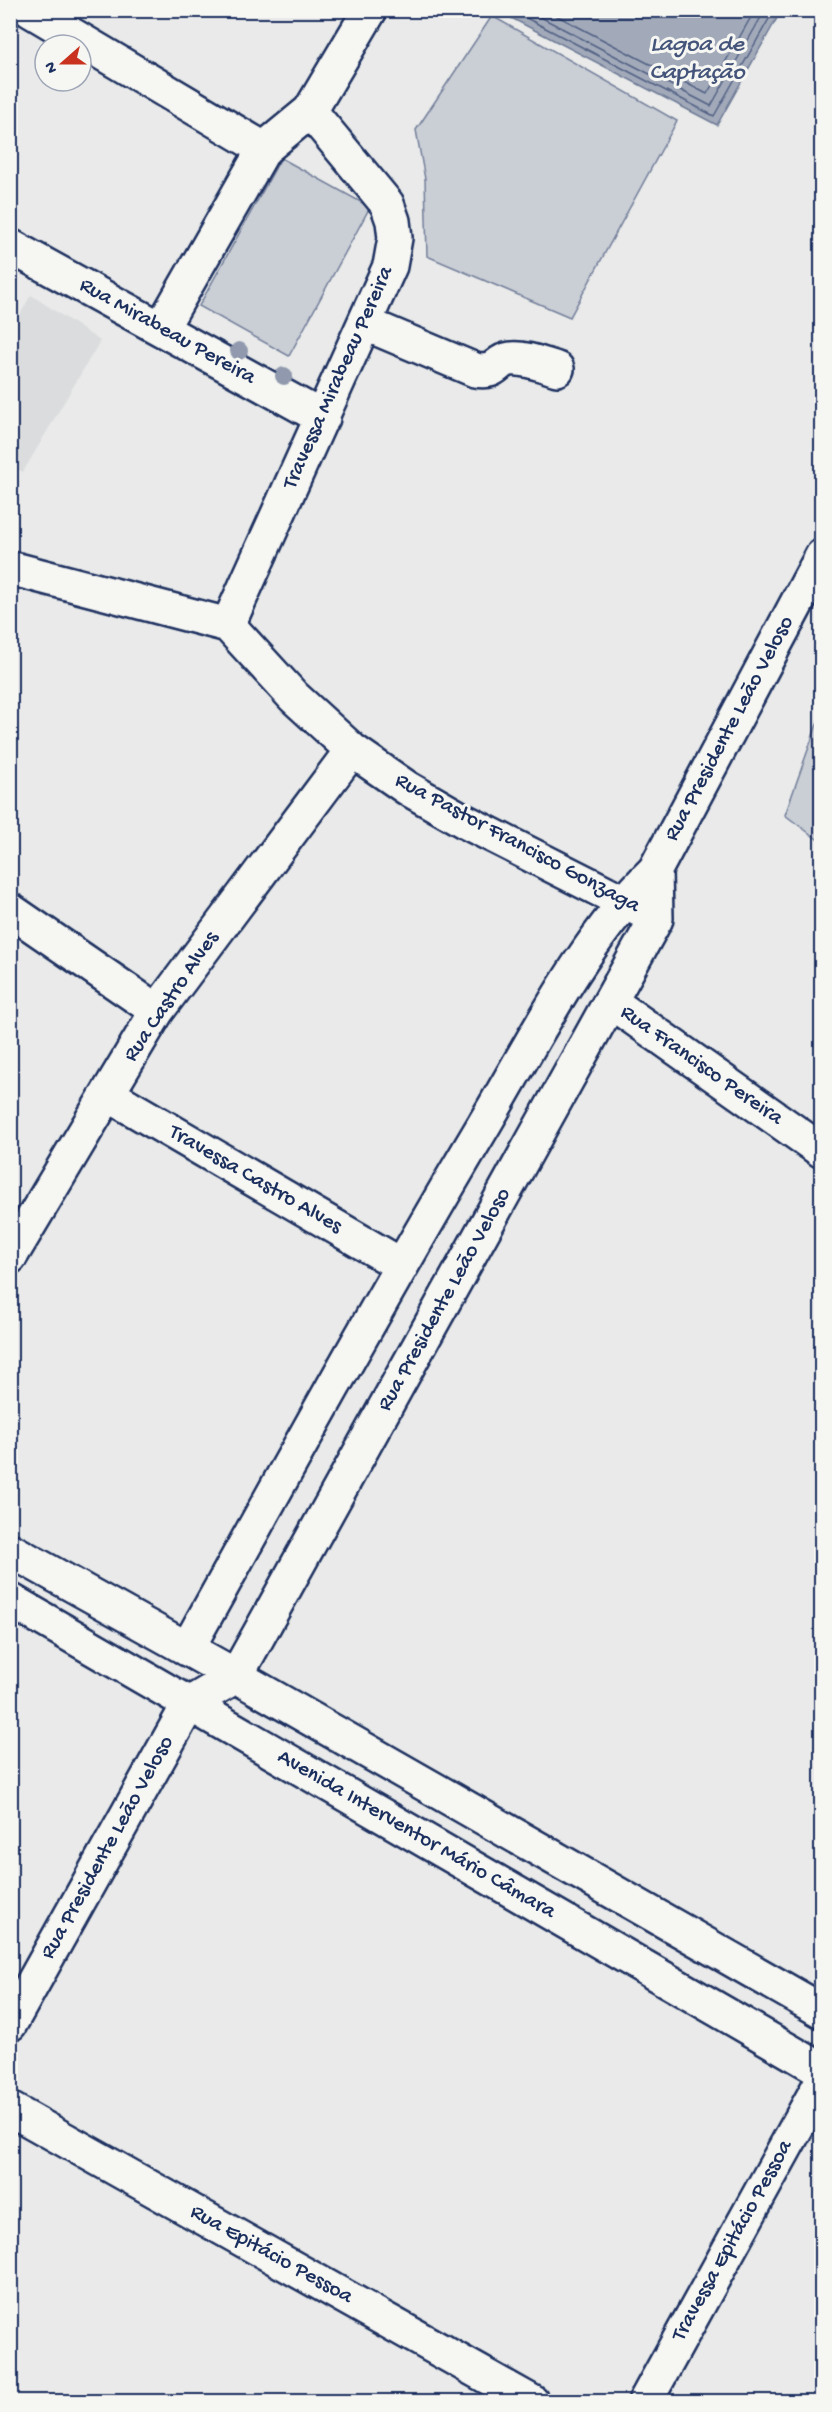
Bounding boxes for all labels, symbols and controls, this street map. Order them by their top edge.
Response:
water label: Lagoa de Captação [649,31,746,88]
north arrow [33,33,93,93]
text: N [41,58,63,75]
street label: Travessa Mirabeau Pereira [277,262,400,495]
street label: Rua Mirabeau Pereira [74,273,260,392]
street label: Rua Presidente Leão Veloso [660,612,800,846]
street label: Rua Pastor Francisco Gonzaga [390,768,645,920]
street label: Rua Castro Alves [119,926,226,1067]
street label: Rua Francisco Pereira [615,1000,788,1132]
street label: Travessa Castro Alves [162,1119,347,1241]
street label: Rua Presidente Leão Veloso [373,1184,517,1416]
street label: Rua Presidente Leão Veloso [36,1732,180,1964]
street label: Avenida Interventor Mário Câmara [272,1744,560,1926]
street label: Travessa Epitácio Pessoa [666,2135,799,2348]
street label: Rua Epitácio Pessoa [185,2200,358,2311]

